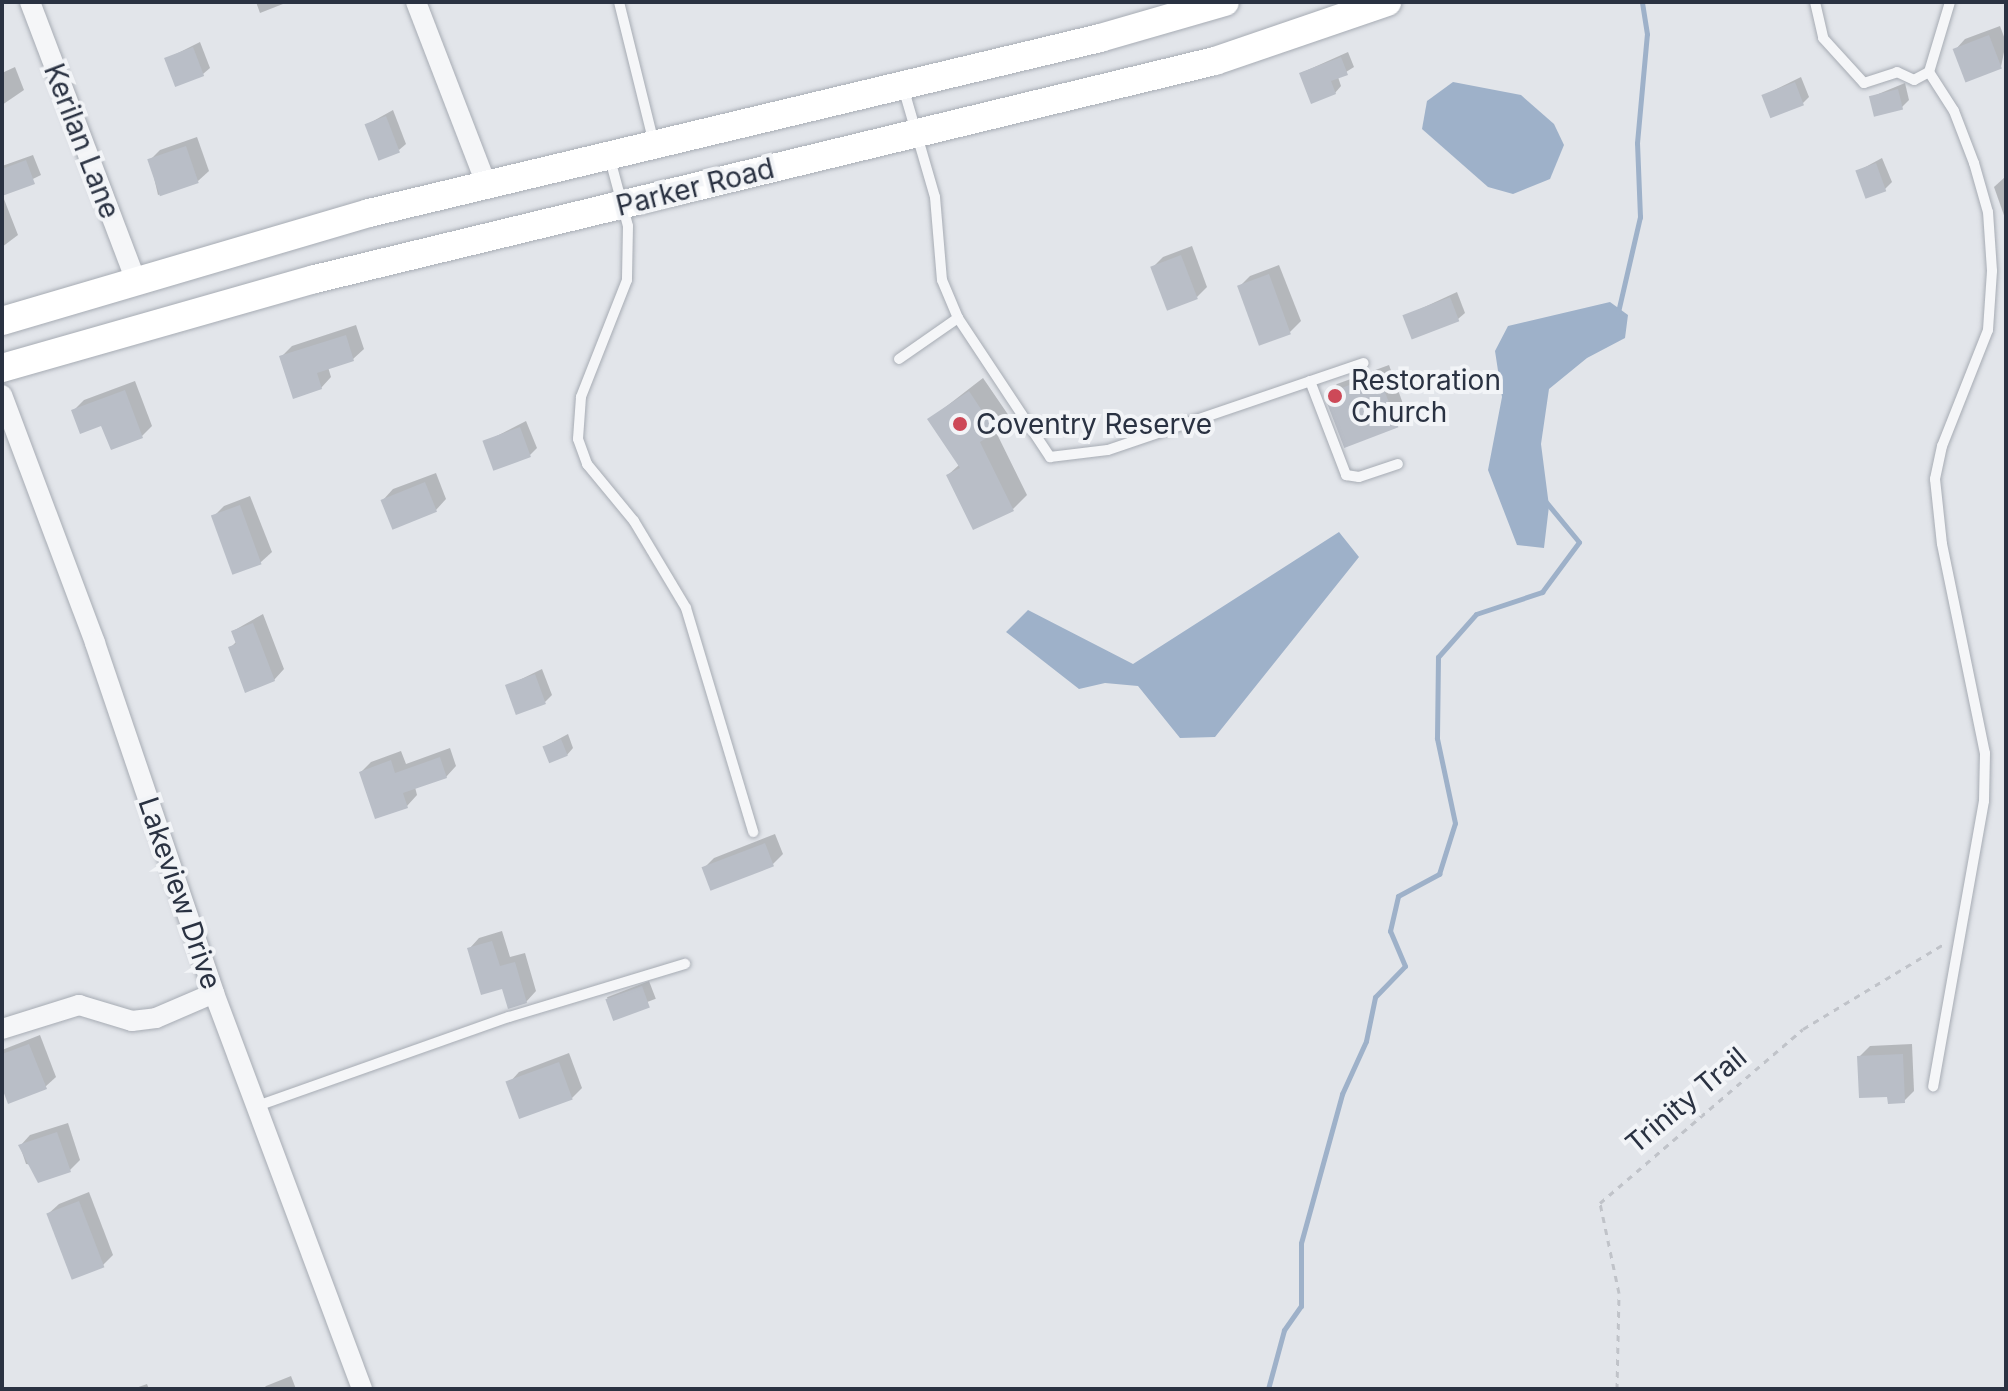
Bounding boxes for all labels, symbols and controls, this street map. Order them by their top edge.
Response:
street label: Kerilan Lane [37,59,127,223]
street label: Parker Road [613,151,777,223]
place label: Restoration Church [1351,363,1501,429]
marker: Restoration Church [1326,387,1344,405]
place label: Coventry Reserve [976,407,1212,441]
marker: Coventry Reserve [951,415,969,433]
street label: Lakeview Drive [131,793,229,993]
street label: Trinity Trail [1619,1040,1753,1160]

